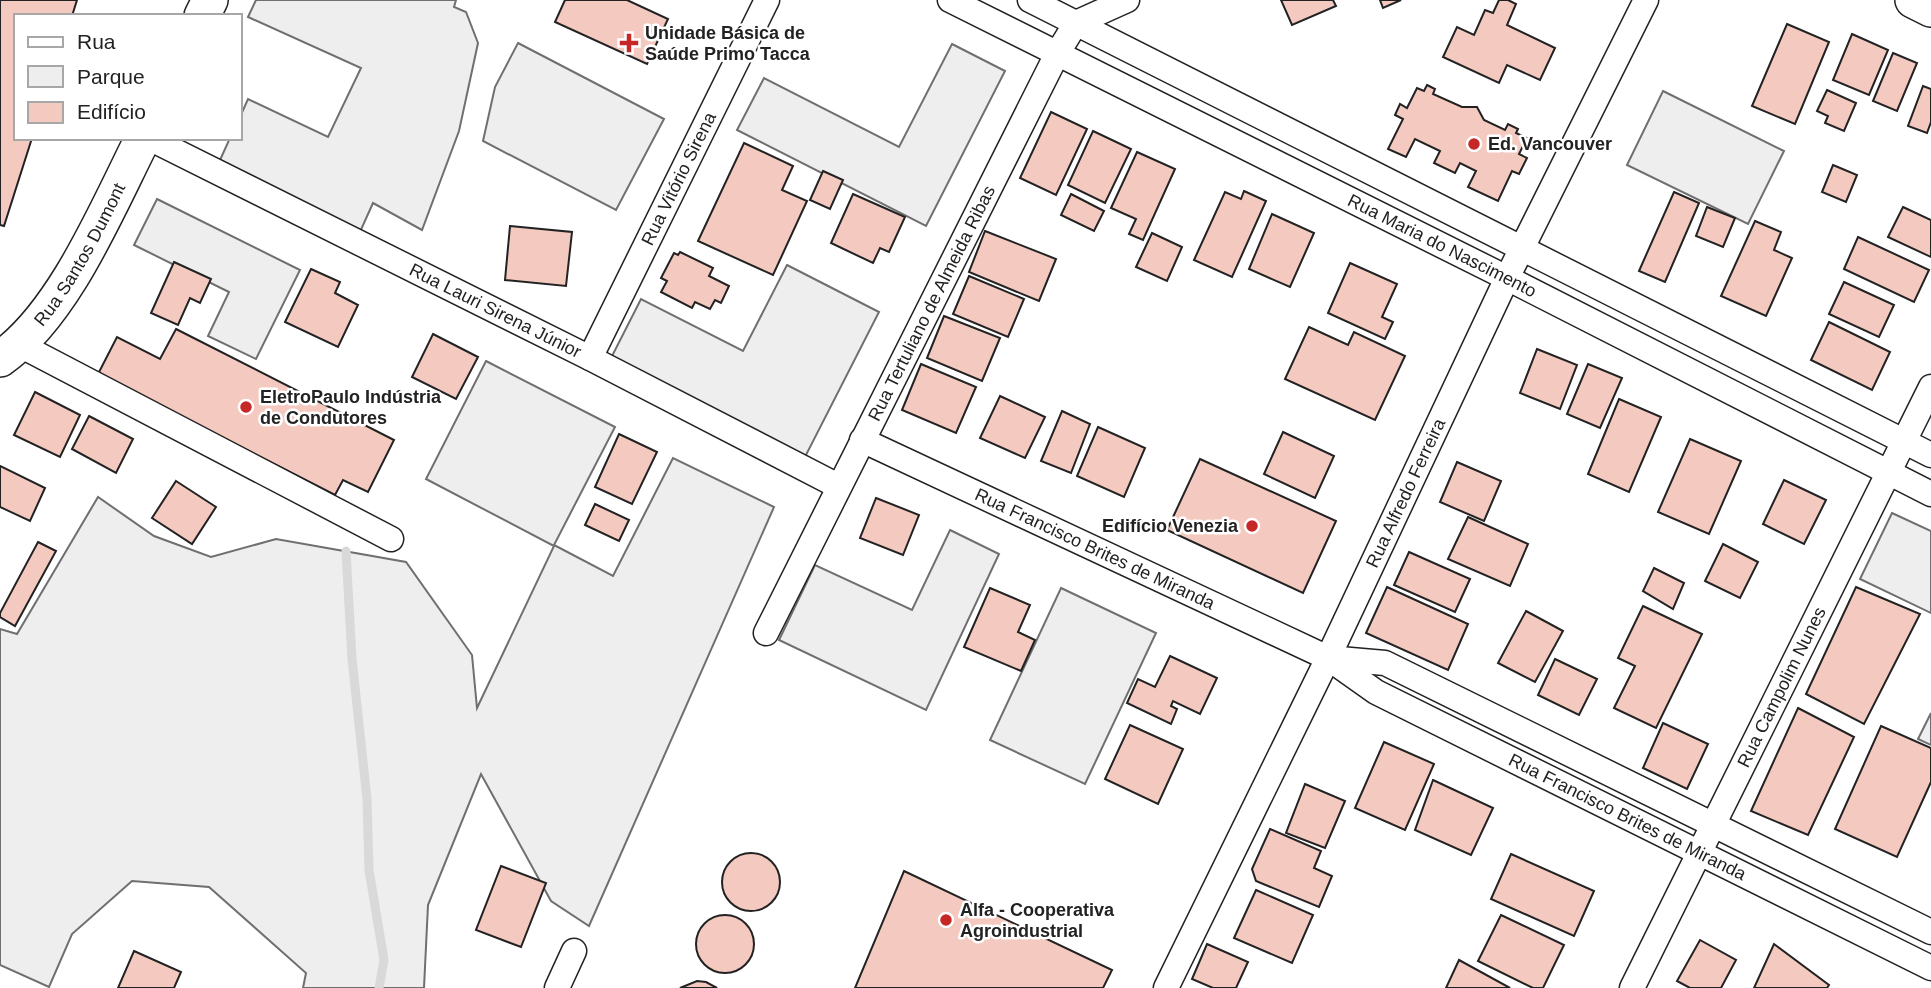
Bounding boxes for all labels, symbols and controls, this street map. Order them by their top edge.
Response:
legend [14,14,242,140]
place label: Unidade Básica de Saúde Primo Tacca [645,23,811,64]
text: Rua [77,30,116,53]
marker: Unidade Básica de Saúde Primo Tacca [619,33,639,53]
text: Parque [77,65,145,88]
text: Edifício [77,100,146,123]
street label: Rua Vitório Sirena [637,108,720,249]
place label: Ed. Vancouver [1488,134,1612,154]
marker: Ed. Vancouver [1466,136,1482,152]
street label: Rua Santos Dumont [30,180,129,330]
street label: Rua Tertuliano de Almeida Ribas [864,182,999,424]
street label: Rua Maria do Nascimento [1344,190,1540,301]
street label: Rua Lauri Sirena Júnior [406,260,584,362]
place label: EletroPaulo Indústria de Condutores [260,387,442,428]
marker: EletroPaulo Indústria de Condutores [238,399,254,415]
street label: Rua Alfredo Ferreira [1362,414,1450,571]
street label: Rua Francisco Brites de Miranda [972,484,1219,614]
place label: Edifício Venezia [1102,516,1239,536]
marker: Edifício Venezia [1244,518,1260,534]
street label: Rua Campolim Nunes [1733,604,1830,770]
street label: Rua Francisco Brites de Miranda [1505,750,1750,885]
place label: Alfa - Cooperativa Agroindustrial [960,900,1115,941]
marker: Alfa - Cooperativa Agroindustrial [938,912,954,928]

